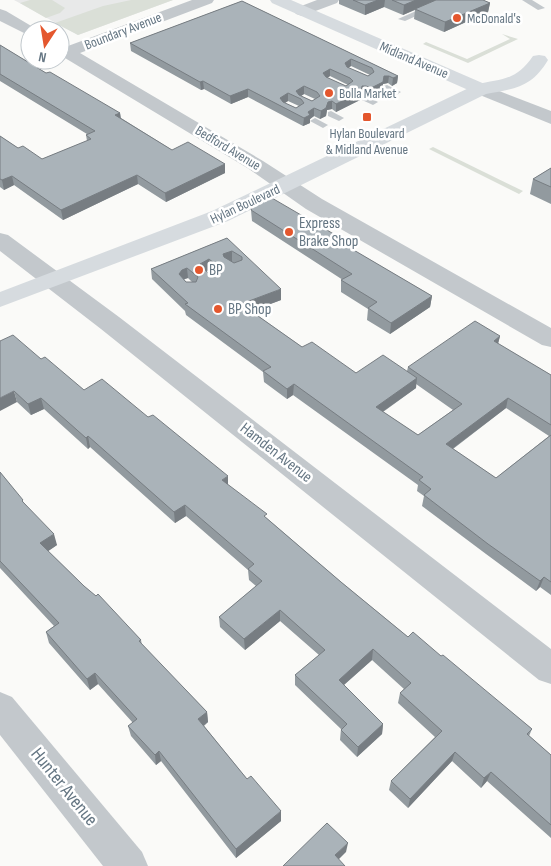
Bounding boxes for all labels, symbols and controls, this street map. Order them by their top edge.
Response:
street label: Boundary Avenue [82,9,164,53]
place label: McDonald's [467,10,521,27]
marker: McDonald's [451,12,463,24]
north arrow [20,20,70,70]
street label: Midland Avenue [377,38,451,82]
text: N [37,48,48,66]
place label: Bolla Market [339,85,397,102]
marker: Bolla Market [323,87,335,99]
marker: Hylan Boulevard & Midland Avenue [361,111,373,123]
street label: Bedford Avenue [192,122,264,174]
place label: Hylan Boulevard & Midland Avenue [326,125,408,158]
street label: Hylan Boulevard [207,180,283,228]
place label: Express Brake Shop [299,214,358,251]
marker: Express Brake Shop [283,226,295,238]
place label: BP [209,261,223,280]
marker: BP [193,264,205,276]
place label: BP Shop [228,300,271,319]
marker: BP Shop [212,303,224,315]
street label: Hamden Avenue [236,419,316,487]
street label: Hunter Avenue [25,743,103,831]

